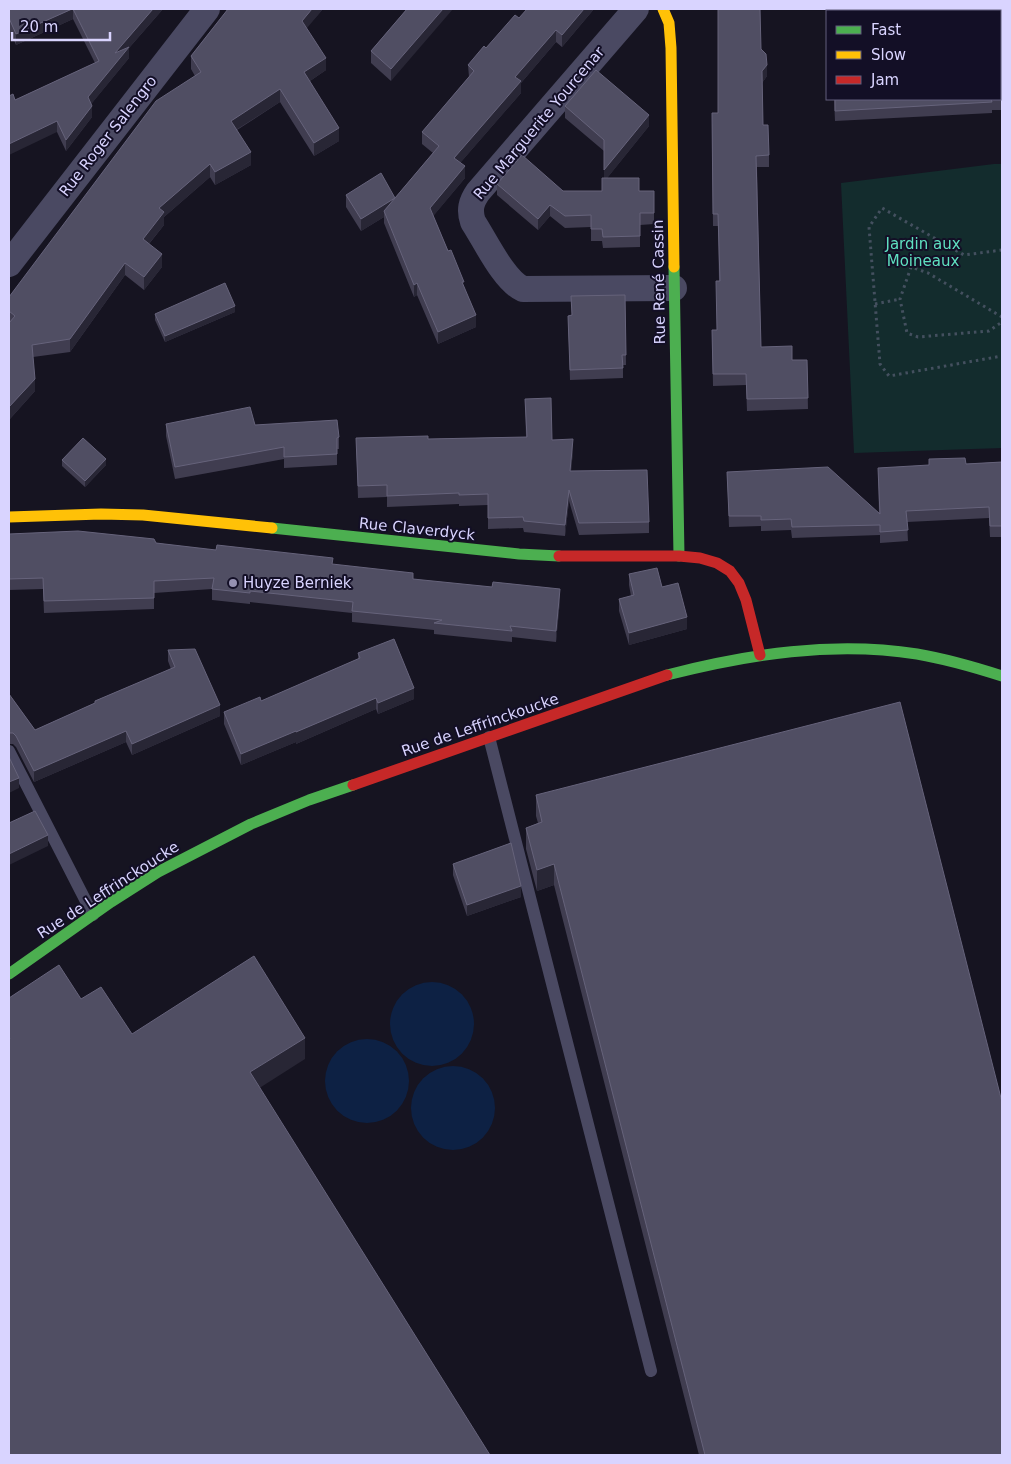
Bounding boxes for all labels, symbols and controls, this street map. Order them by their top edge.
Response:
scale bar [12,10,110,42]
legend [826,10,1001,100]
text: 20 m [20,18,58,36]
text: Fast [871,21,901,39]
street label: Rue Marguerite Yourcenar [470,42,609,203]
text: Slow [871,46,906,64]
text: Jam [870,71,899,89]
street label: Rue Roger Salengro [55,72,161,200]
street label: Rue René Cassin [649,220,669,344]
park label: Jardin aux Moineaux [884,235,961,270]
street label: Rue Claverdyck [358,514,476,544]
place label: Huyze Berniek [243,574,352,592]
marker: Huyze Berniek [227,577,239,589]
street label: Rue de Leffrinckoucke [399,690,561,760]
street label: Rue de Leffrinckoucke [34,838,182,942]

